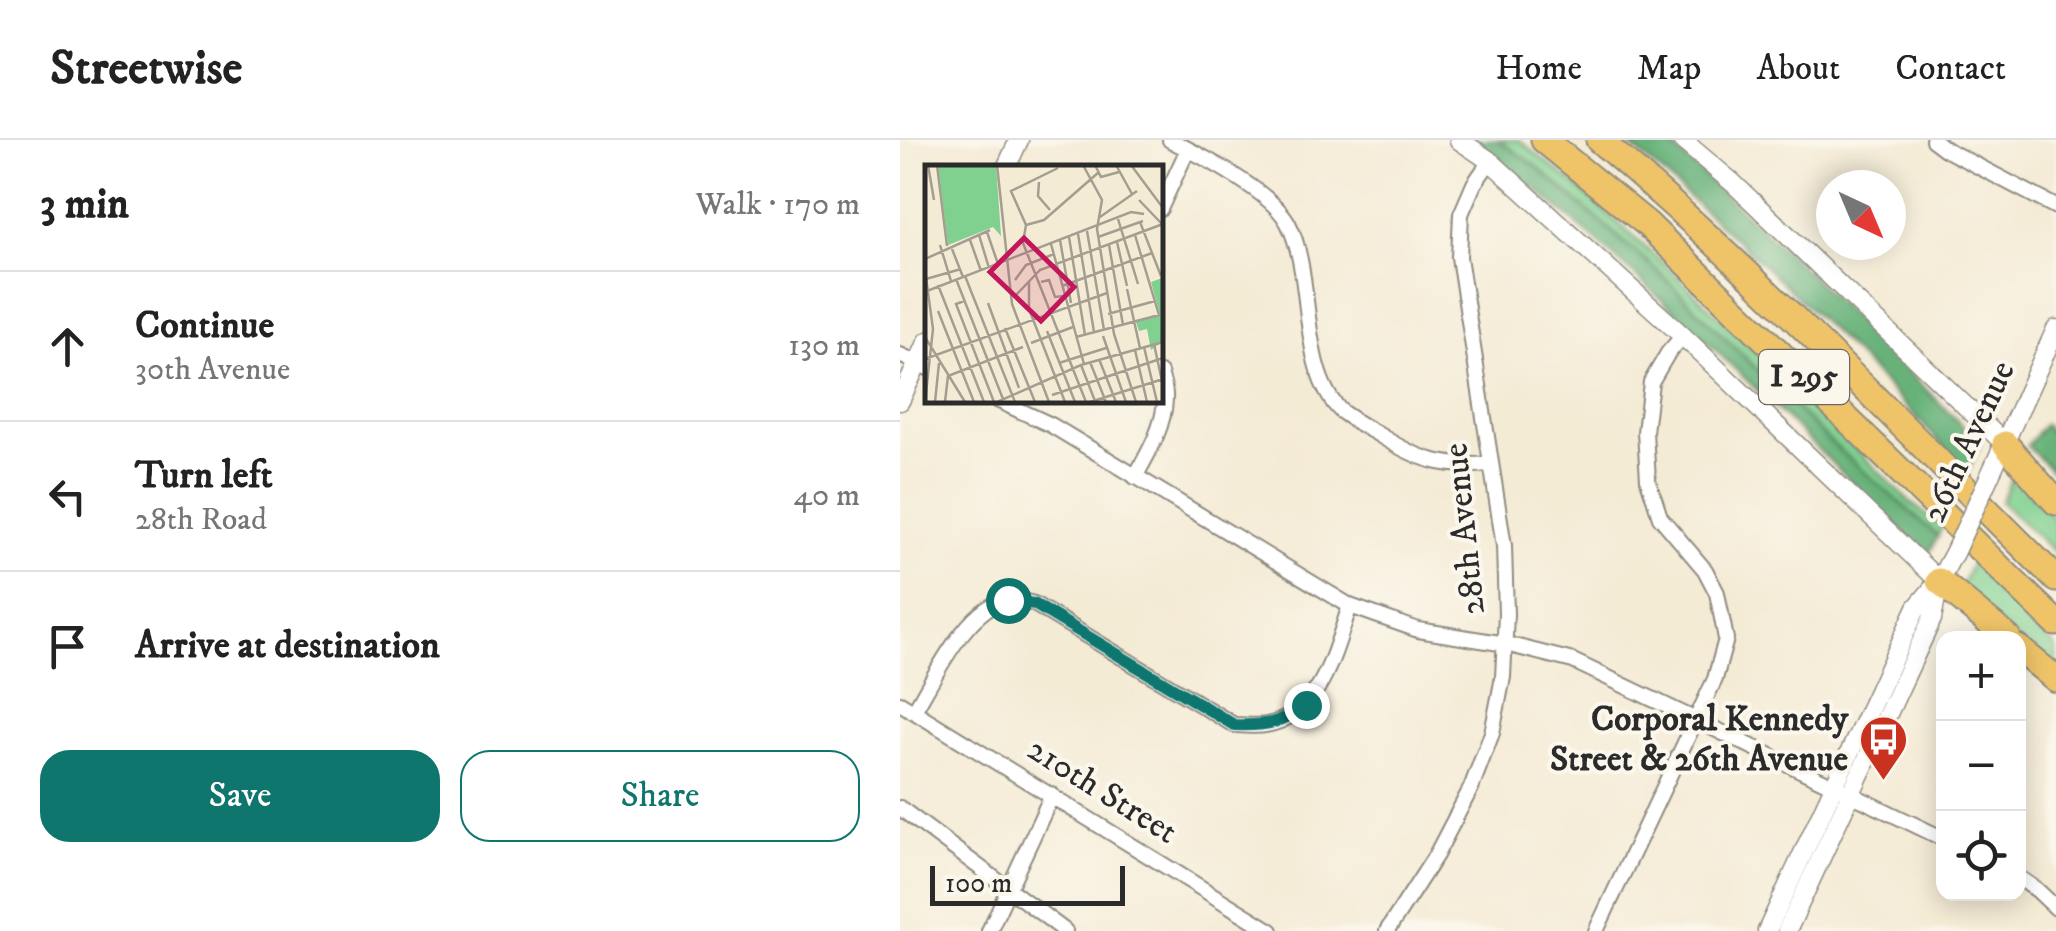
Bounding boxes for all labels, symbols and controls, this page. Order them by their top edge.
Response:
text: Streetwise [50,39,242,99]
text: Home [1495,47,1582,91]
text: Map [1637,47,1701,91]
text: About [1756,47,1840,91]
text: Contact [1895,47,2006,91]
inset map [925,165,1162,402]
north arrow [1816,170,1906,260]
text: 3 min [40,179,129,231]
text: Walk · 170 m [695,185,860,225]
text: Continue [135,302,274,350]
icon: ahead [40,319,95,374]
text: 130 m [788,326,860,366]
text: 30th Avenue [135,350,290,390]
road number: I 295 [1759,350,1849,404]
street label: 26th Avenue [1912,354,2026,530]
street label: 28th Avenue [1434,441,1496,617]
text: Turn left [135,452,273,500]
icon: left [40,469,95,524]
text: 40 m [793,476,860,516]
text: 28th Road [135,500,267,540]
route start [986,578,1032,624]
icon: arrive [40,619,95,674]
text: Arrive at destination [135,622,440,670]
map controls [1936,631,2026,901]
button: + [1936,631,2026,721]
route end [1284,683,1330,729]
place label: Corporal Kennedy Street & 26th Avenue [1550,698,1849,782]
bus stop icon: Corporal Kennedy Street & 26th Avenue [1857,714,1909,782]
button: − [1936,721,2026,811]
street label: 210th Street [1019,728,1185,854]
button: Save [40,750,440,842]
button: Share [460,750,860,842]
button: locate [1936,811,2026,901]
scale bar [930,861,1125,906]
text: 100 m [945,866,1012,901]

